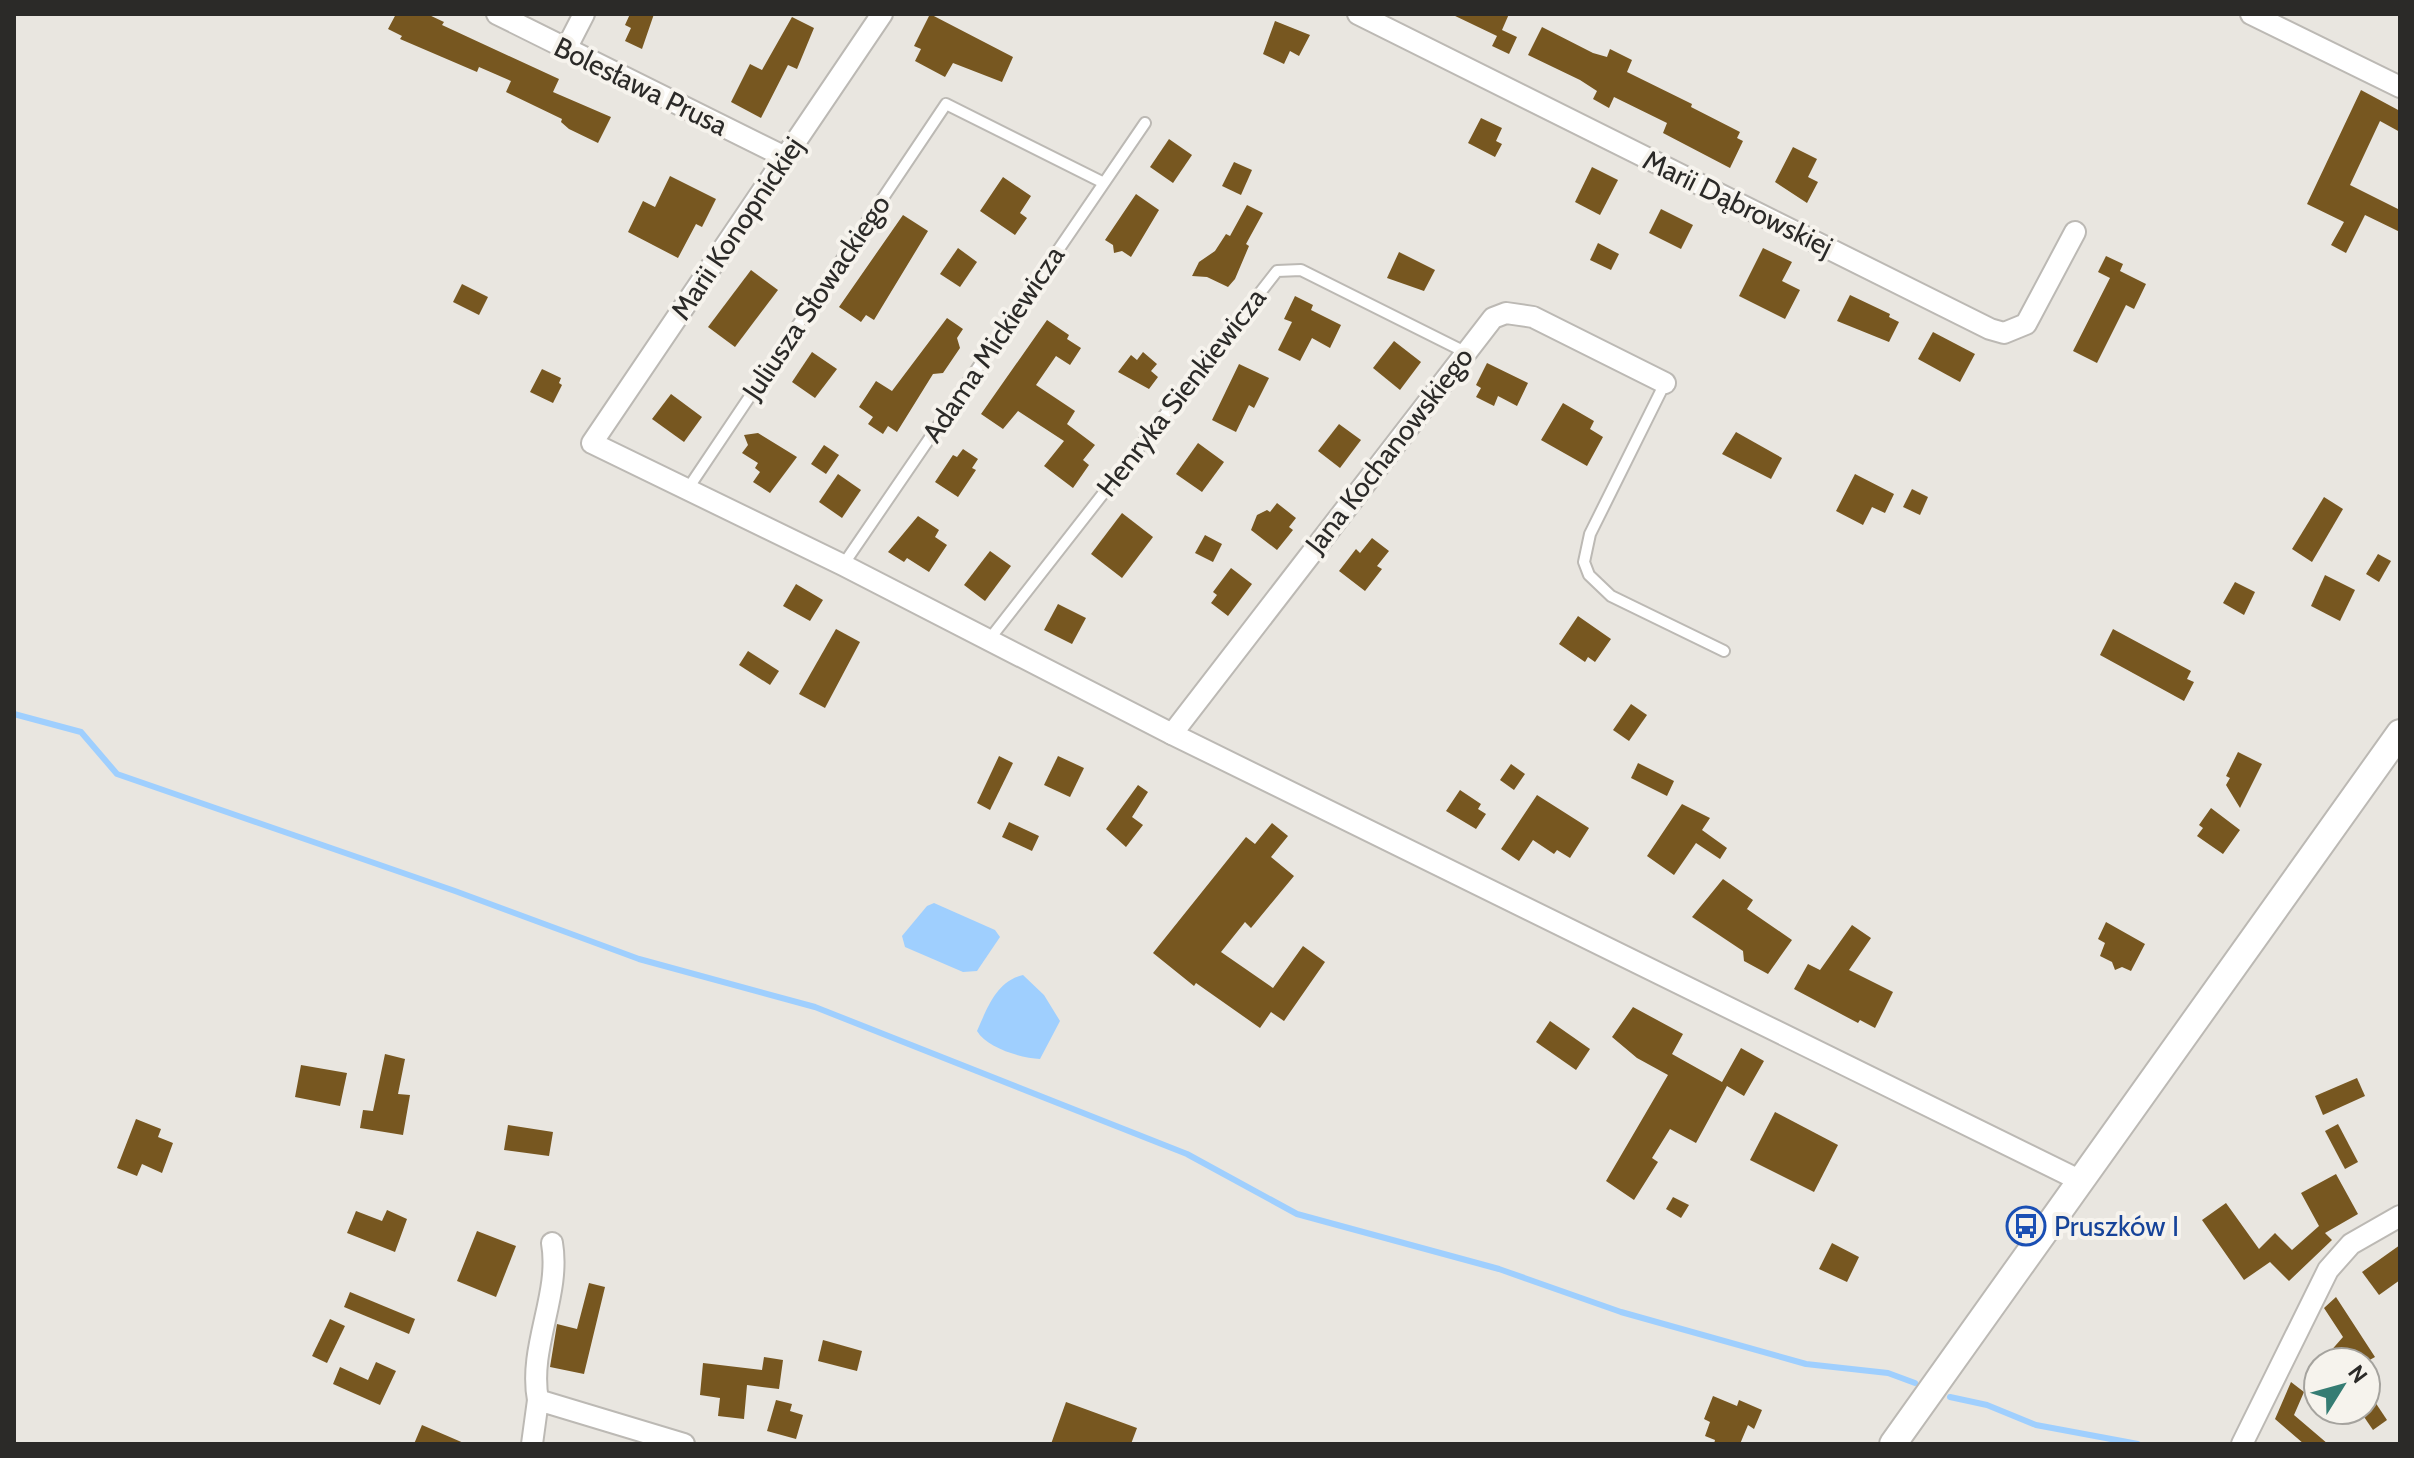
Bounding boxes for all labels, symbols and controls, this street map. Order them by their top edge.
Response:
street label: Bolesława Prusa [549,29,734,143]
street label: Marii Konopnickiej [663,130,811,326]
street label: Marii Dąbrowskiej [1638,142,1838,264]
street label: Juliusza Słowackiego [734,188,897,407]
street label: Adama Mickiewicza [915,239,1072,449]
street label: Henryka Sienkiewicza [1089,281,1273,503]
street label: Jana Kochanowskiego [1297,340,1480,561]
bus stop icon: Pruszków I [2005,1205,2047,1247]
place label: Pruszków I [2054,1209,2179,1243]
north arrow [2302,1346,2382,1426]
text: N [2342,1360,2373,1389]

